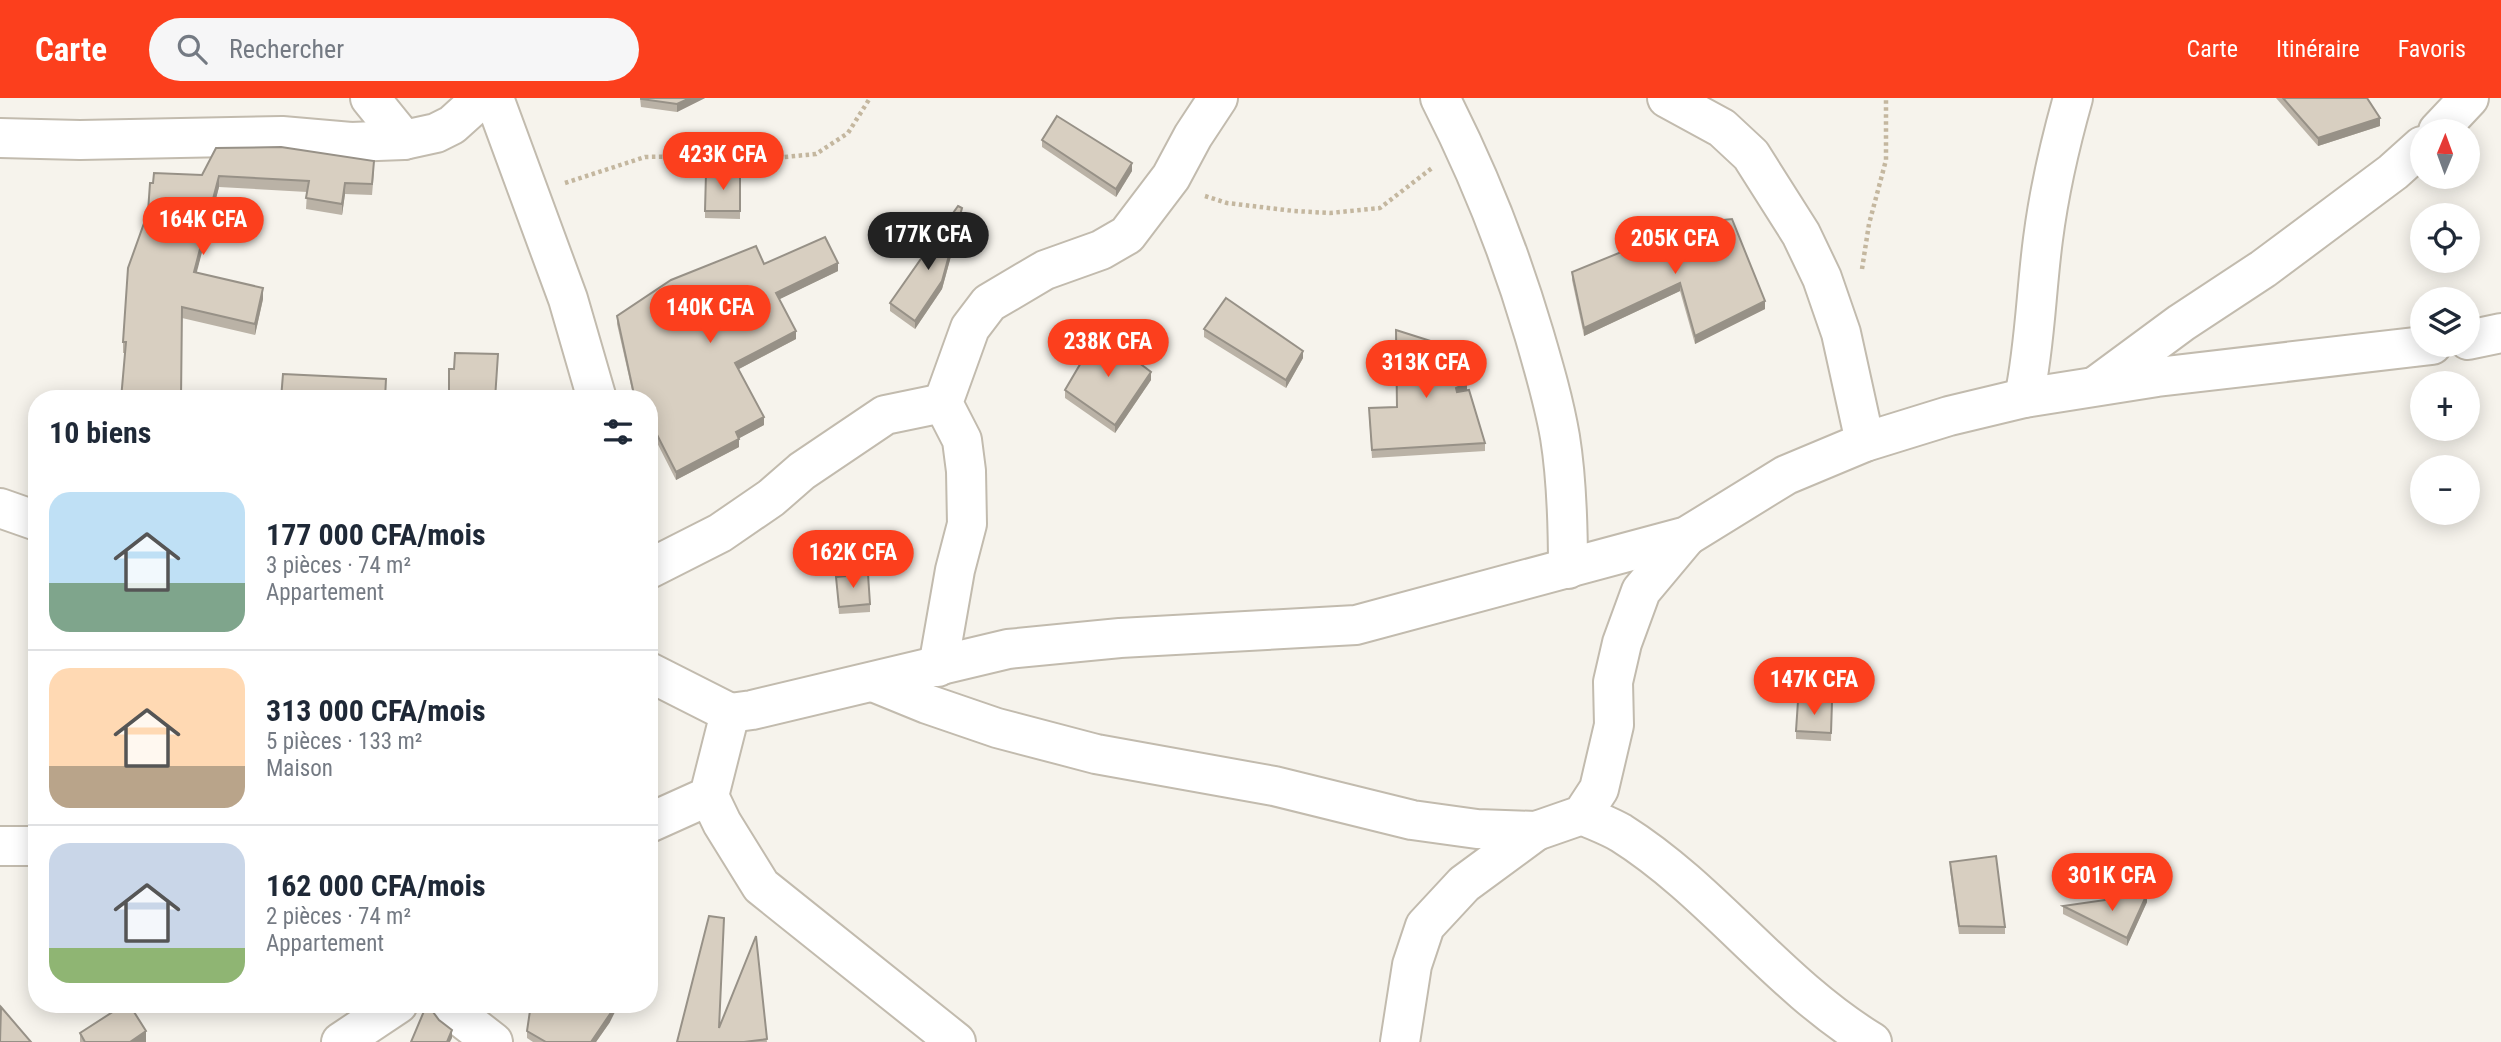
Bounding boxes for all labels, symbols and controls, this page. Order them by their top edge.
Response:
search box [149,18,639,81]
text: Carte [35,30,107,69]
icon: search [173,30,211,68]
text: Rechercher [229,34,344,64]
text: Carte [2187,35,2238,63]
text: Itinéraire [2276,35,2360,63]
text: Favoris [2398,35,2466,63]
north arrow [2410,119,2480,189]
map controls [2410,119,2480,525]
pin: 423K CFA [651,132,795,192]
text: 423K CFA [679,141,767,168]
pin: 164K CFA [131,198,275,257]
button: locate [2410,203,2480,273]
text: 164K CFA [159,206,247,233]
pin: 177K CFA [856,212,1000,272]
pin: 205K CFA [1603,216,1747,276]
text: 177K CFA [884,221,972,248]
text: 205K CFA [1631,225,1719,252]
pin: 140K CFA [638,286,782,345]
button: layers [2410,287,2480,357]
text: 140K CFA [666,294,754,321]
pin: 238K CFA [1036,320,1180,379]
text: 238K CFA [1064,328,1152,355]
pin: 313K CFA [1354,341,1498,400]
text: 313K CFA [1382,349,1470,376]
button: + [2410,371,2480,441]
icon: filters [599,413,637,451]
text: 10 biens [49,415,151,450]
button: − [2410,455,2480,525]
text: 177 000 CFA/mois [266,517,486,552]
icon: home [105,520,189,604]
pin: 162K CFA [781,531,925,590]
text: 162K CFA [809,539,897,566]
text: 3 pièces · 74 m² [266,552,411,579]
text: Appartement [266,579,384,606]
pin: 147K CFA [1742,658,1886,717]
text: 147K CFA [1770,666,1858,693]
text: 313 000 CFA/mois [266,693,486,728]
icon: home [105,696,189,780]
text: 5 pièces · 133 m² [266,728,422,755]
text: Maison [266,755,333,782]
pin: 301K CFA [2040,854,2184,913]
text: 301K CFA [2068,862,2156,889]
text: 162 000 CFA/mois [266,868,486,903]
icon: home [105,871,189,955]
text: 2 pièces · 74 m² [266,903,411,930]
text: Appartement [266,930,384,957]

